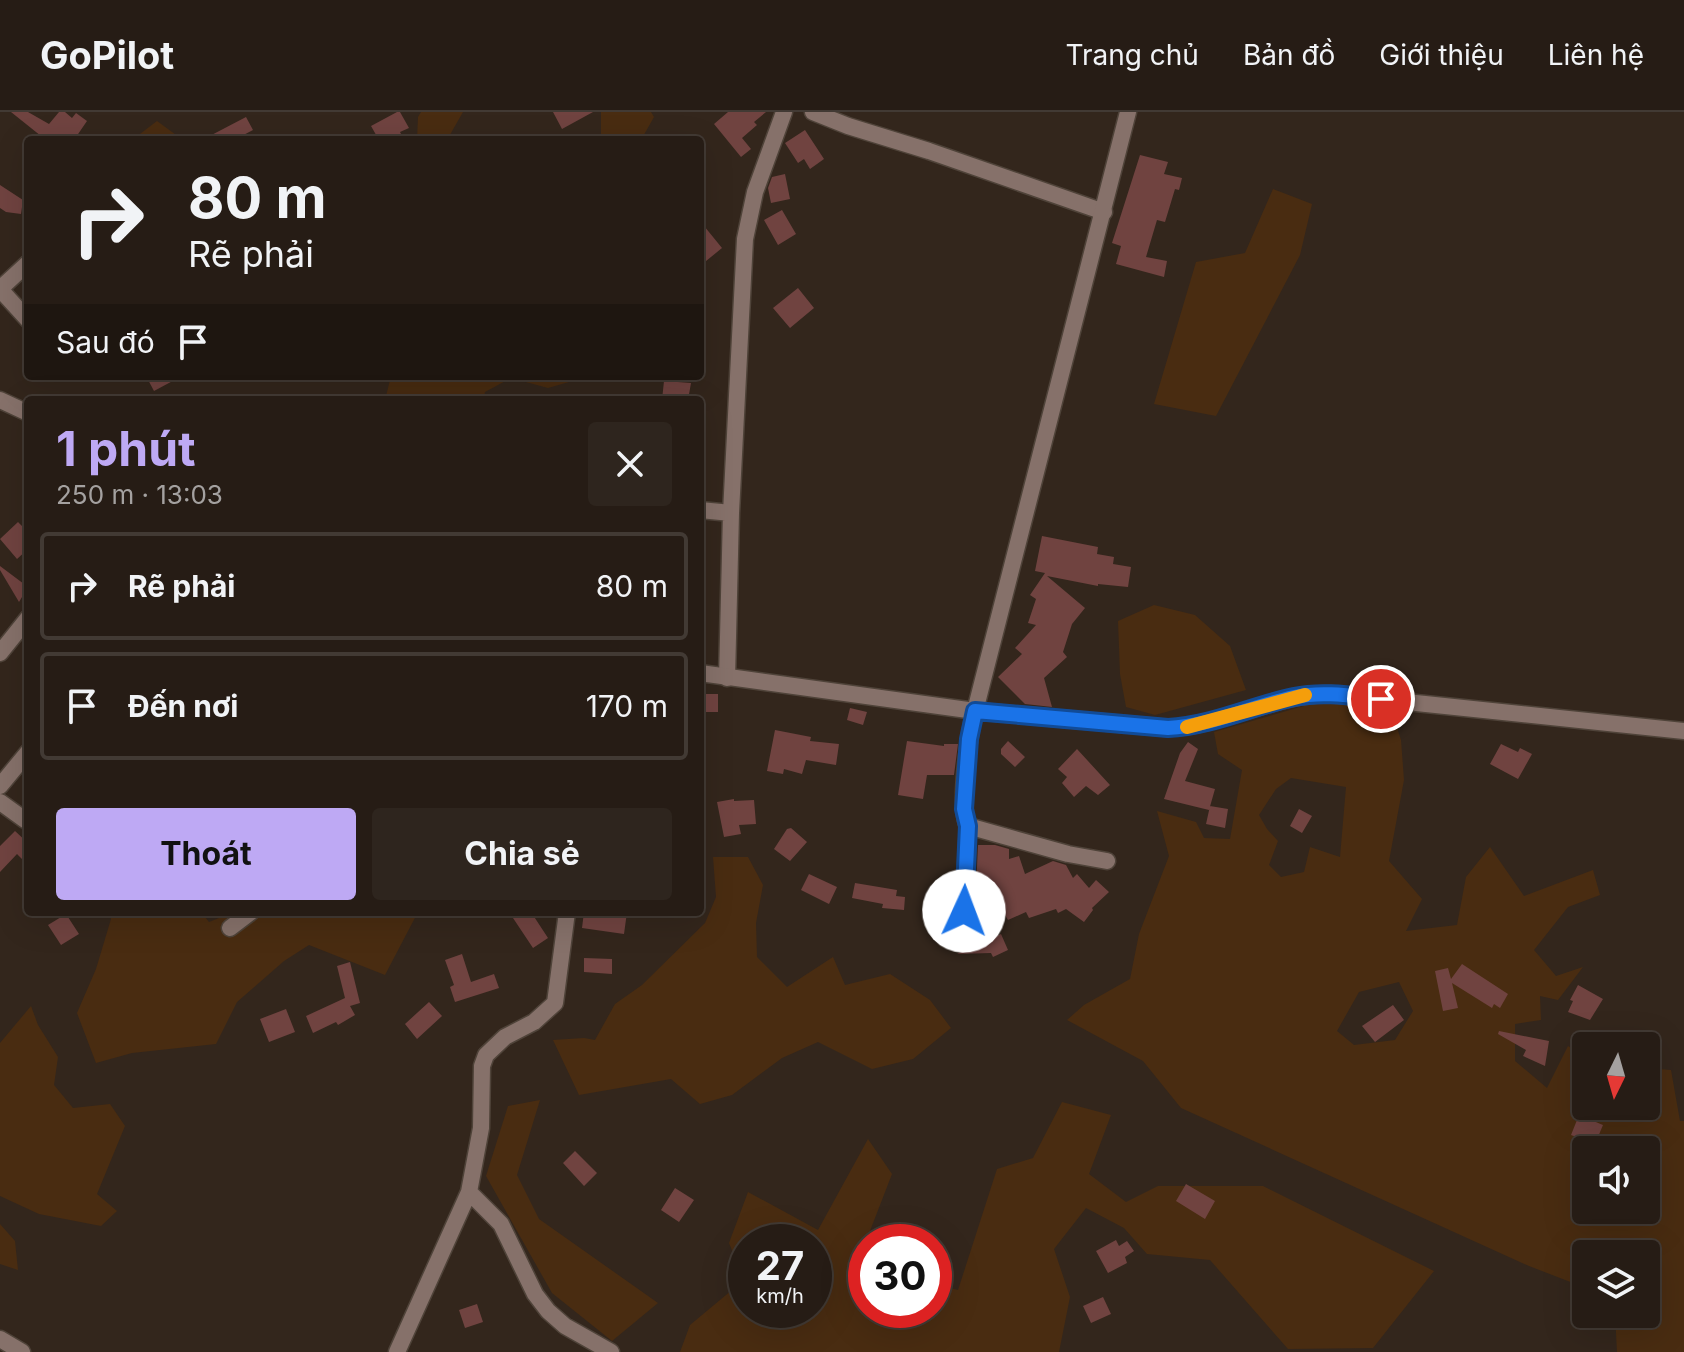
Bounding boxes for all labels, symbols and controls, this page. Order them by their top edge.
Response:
text: GoPilot [40,32,174,78]
text: Trang chủ [1065,38,1199,72]
text: Bản đồ [1243,38,1335,72]
text: Giới thiệu [1379,38,1504,72]
text: Liên hệ [1548,38,1644,72]
text: 80 m [188,164,327,232]
icon: right [56,168,160,272]
text: Rẽ phải [188,232,314,276]
icon: arrive [171,320,215,364]
text: Sau đó [56,324,155,360]
text: 1 phút [56,419,196,478]
button: close [588,422,672,506]
text: 250 m · 13:03 [56,479,223,510]
icon: right [60,564,104,608]
text: Rẽ phải [128,568,235,604]
text: 80 m [596,568,668,604]
pin [1347,665,1415,733]
icon: arrive [1359,677,1403,721]
icon: arrive [60,684,104,728]
text: Đến nơi [128,688,238,724]
text: 170 m [586,688,668,724]
button: Thoát [56,808,356,900]
button: Chia sẻ [372,808,672,900]
position arrow [922,869,1006,953]
north arrow [1572,1032,1660,1120]
map controls [1572,1032,1660,1328]
button: sound [1572,1136,1660,1224]
speed limit sign: 30 [848,1224,952,1328]
button: layers [1572,1240,1660,1328]
text: 27 [756,1241,804,1290]
text: km/h [756,1284,804,1308]

